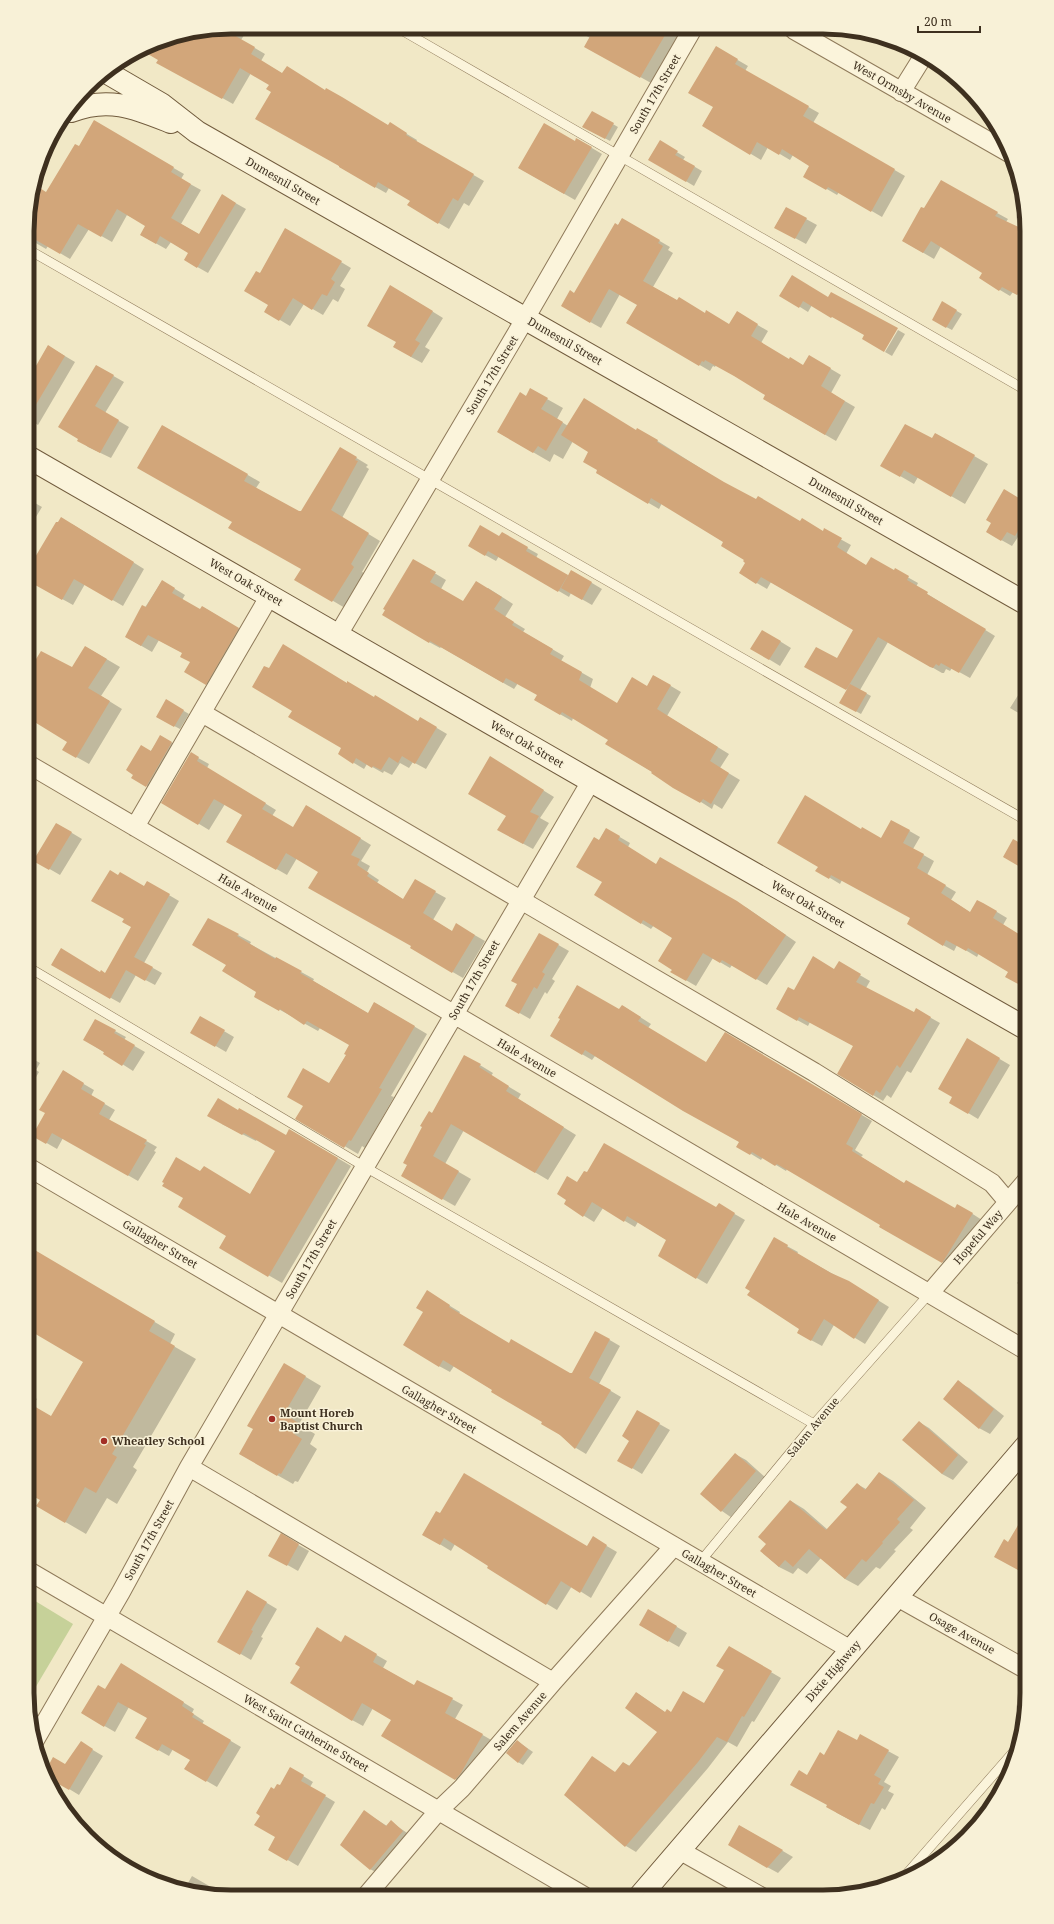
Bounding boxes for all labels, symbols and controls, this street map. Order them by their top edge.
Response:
scale bar [918,8,980,34]
text: 20 m [924,13,952,30]
street label: South 17th Street [626,51,684,136]
street label: West Ormsby Avenue [850,57,955,126]
street label: Dumesnil Street [243,153,323,208]
street label: Dumesnil Street [525,313,605,368]
street label: South 17th Street [462,332,521,417]
street label: Dumesnil Street [806,473,886,528]
street label: West Oak Street [207,554,286,609]
street label: West Oak Street [488,716,567,771]
street label: Hale Avenue [216,869,281,916]
street label: West Oak Street [769,876,848,931]
street label: South 17th Street [445,937,503,1022]
street label: Hale Avenue [495,1034,560,1081]
street label: Hale Avenue [775,1198,840,1245]
street label: Hopeful Way [950,1206,1006,1267]
street label: Gallagher Street [120,1216,201,1271]
street label: South 17th Street [282,1216,340,1301]
street label: Gallagher Street [399,1381,480,1436]
street label: Salem Avenue [783,1393,842,1460]
place label: Mount Horeb Baptist Church [280,1405,364,1433]
marker: Mount Horeb Baptist Church [267,1414,277,1424]
place label: Wheatley School [112,1433,205,1448]
marker: Wheatley School [99,1436,109,1446]
street label: South 17th Street [120,1497,177,1583]
street label: Gallagher Street [679,1545,760,1600]
street label: Osage Avenue [927,1608,998,1657]
street label: Dixie Highway [802,1636,864,1705]
street label: Salem Avenue [490,1688,550,1754]
street label: West Saint Catherine Street [241,1690,372,1775]

